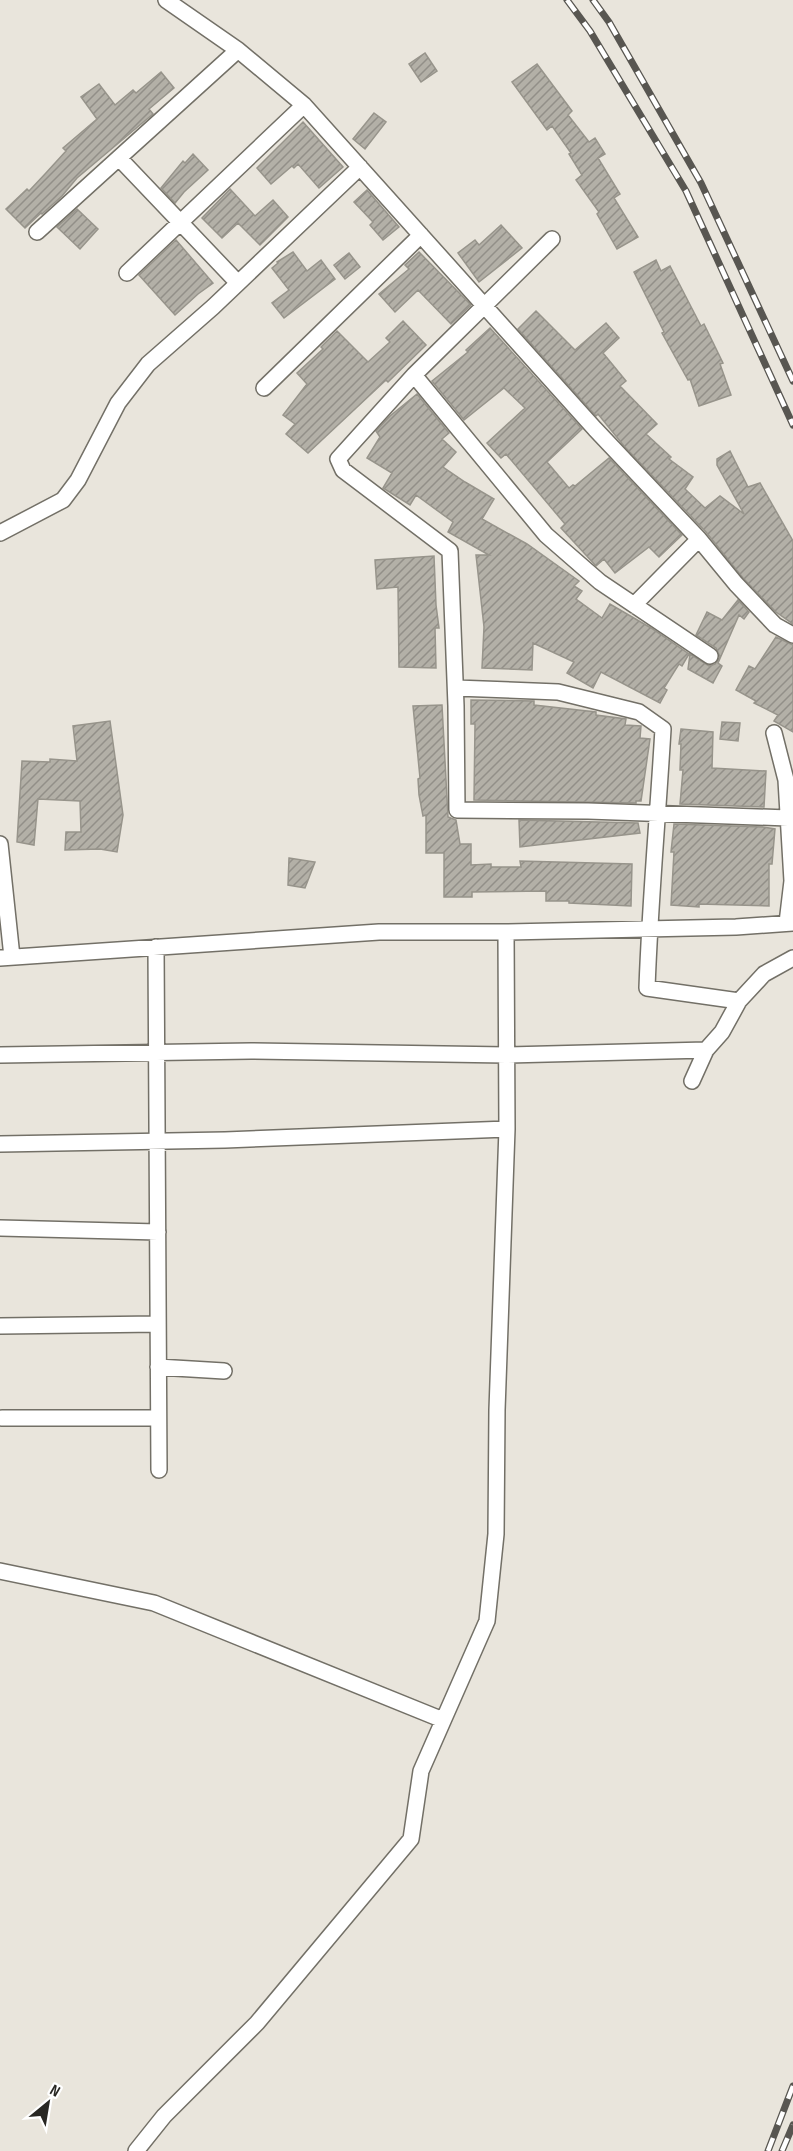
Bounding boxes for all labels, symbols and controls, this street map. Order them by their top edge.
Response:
north arrow [18,2073,78,2133]
text: N [46,2081,63,2102]

